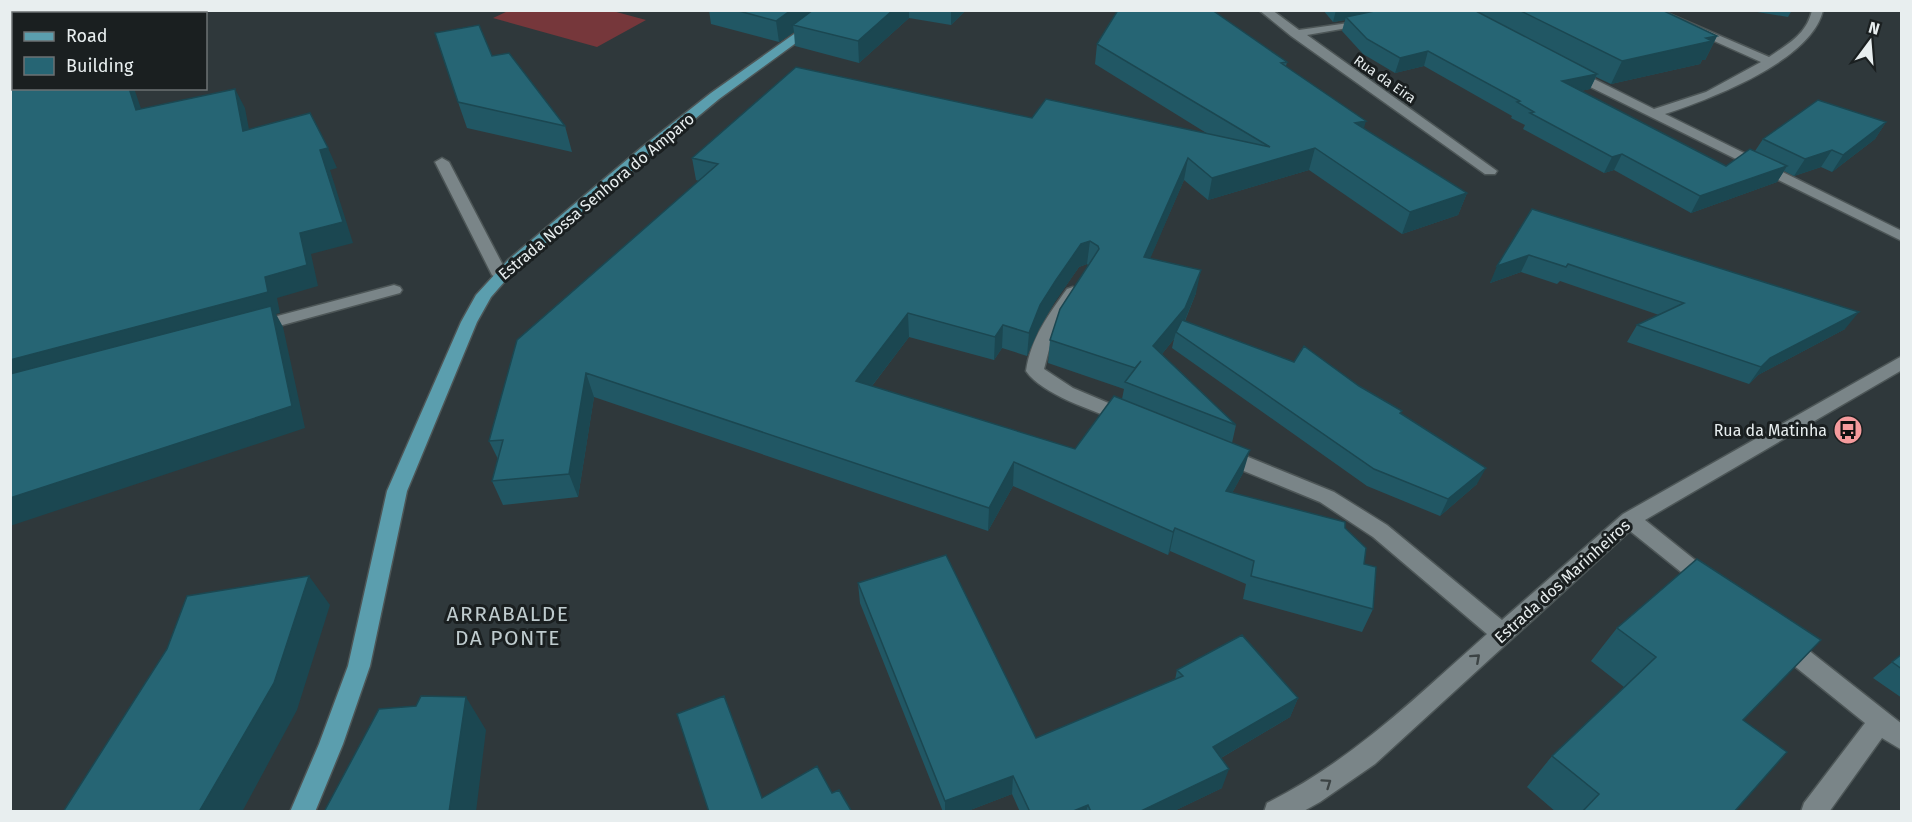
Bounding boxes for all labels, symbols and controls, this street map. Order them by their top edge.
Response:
legend [12,12,207,90]
north arrow [1840,12,1900,72]
text: N [1866,17,1882,39]
text: Road [66,25,108,47]
street label: Rua da Eira [1351,52,1419,107]
text: Building [66,55,134,77]
street label: Estrada Nossa Senhora do Amparo [495,109,698,284]
bus stop icon: Rua da Matinha [1832,414,1864,446]
place label: Rua da Matinha [1714,421,1827,440]
street label: Estrada dos Marinheiros [1491,516,1634,647]
district label: ARRABALDE DA PONTE [447,601,569,651]
one-way arrow [1469,654,1480,665]
one-way arrow [1320,779,1331,790]

